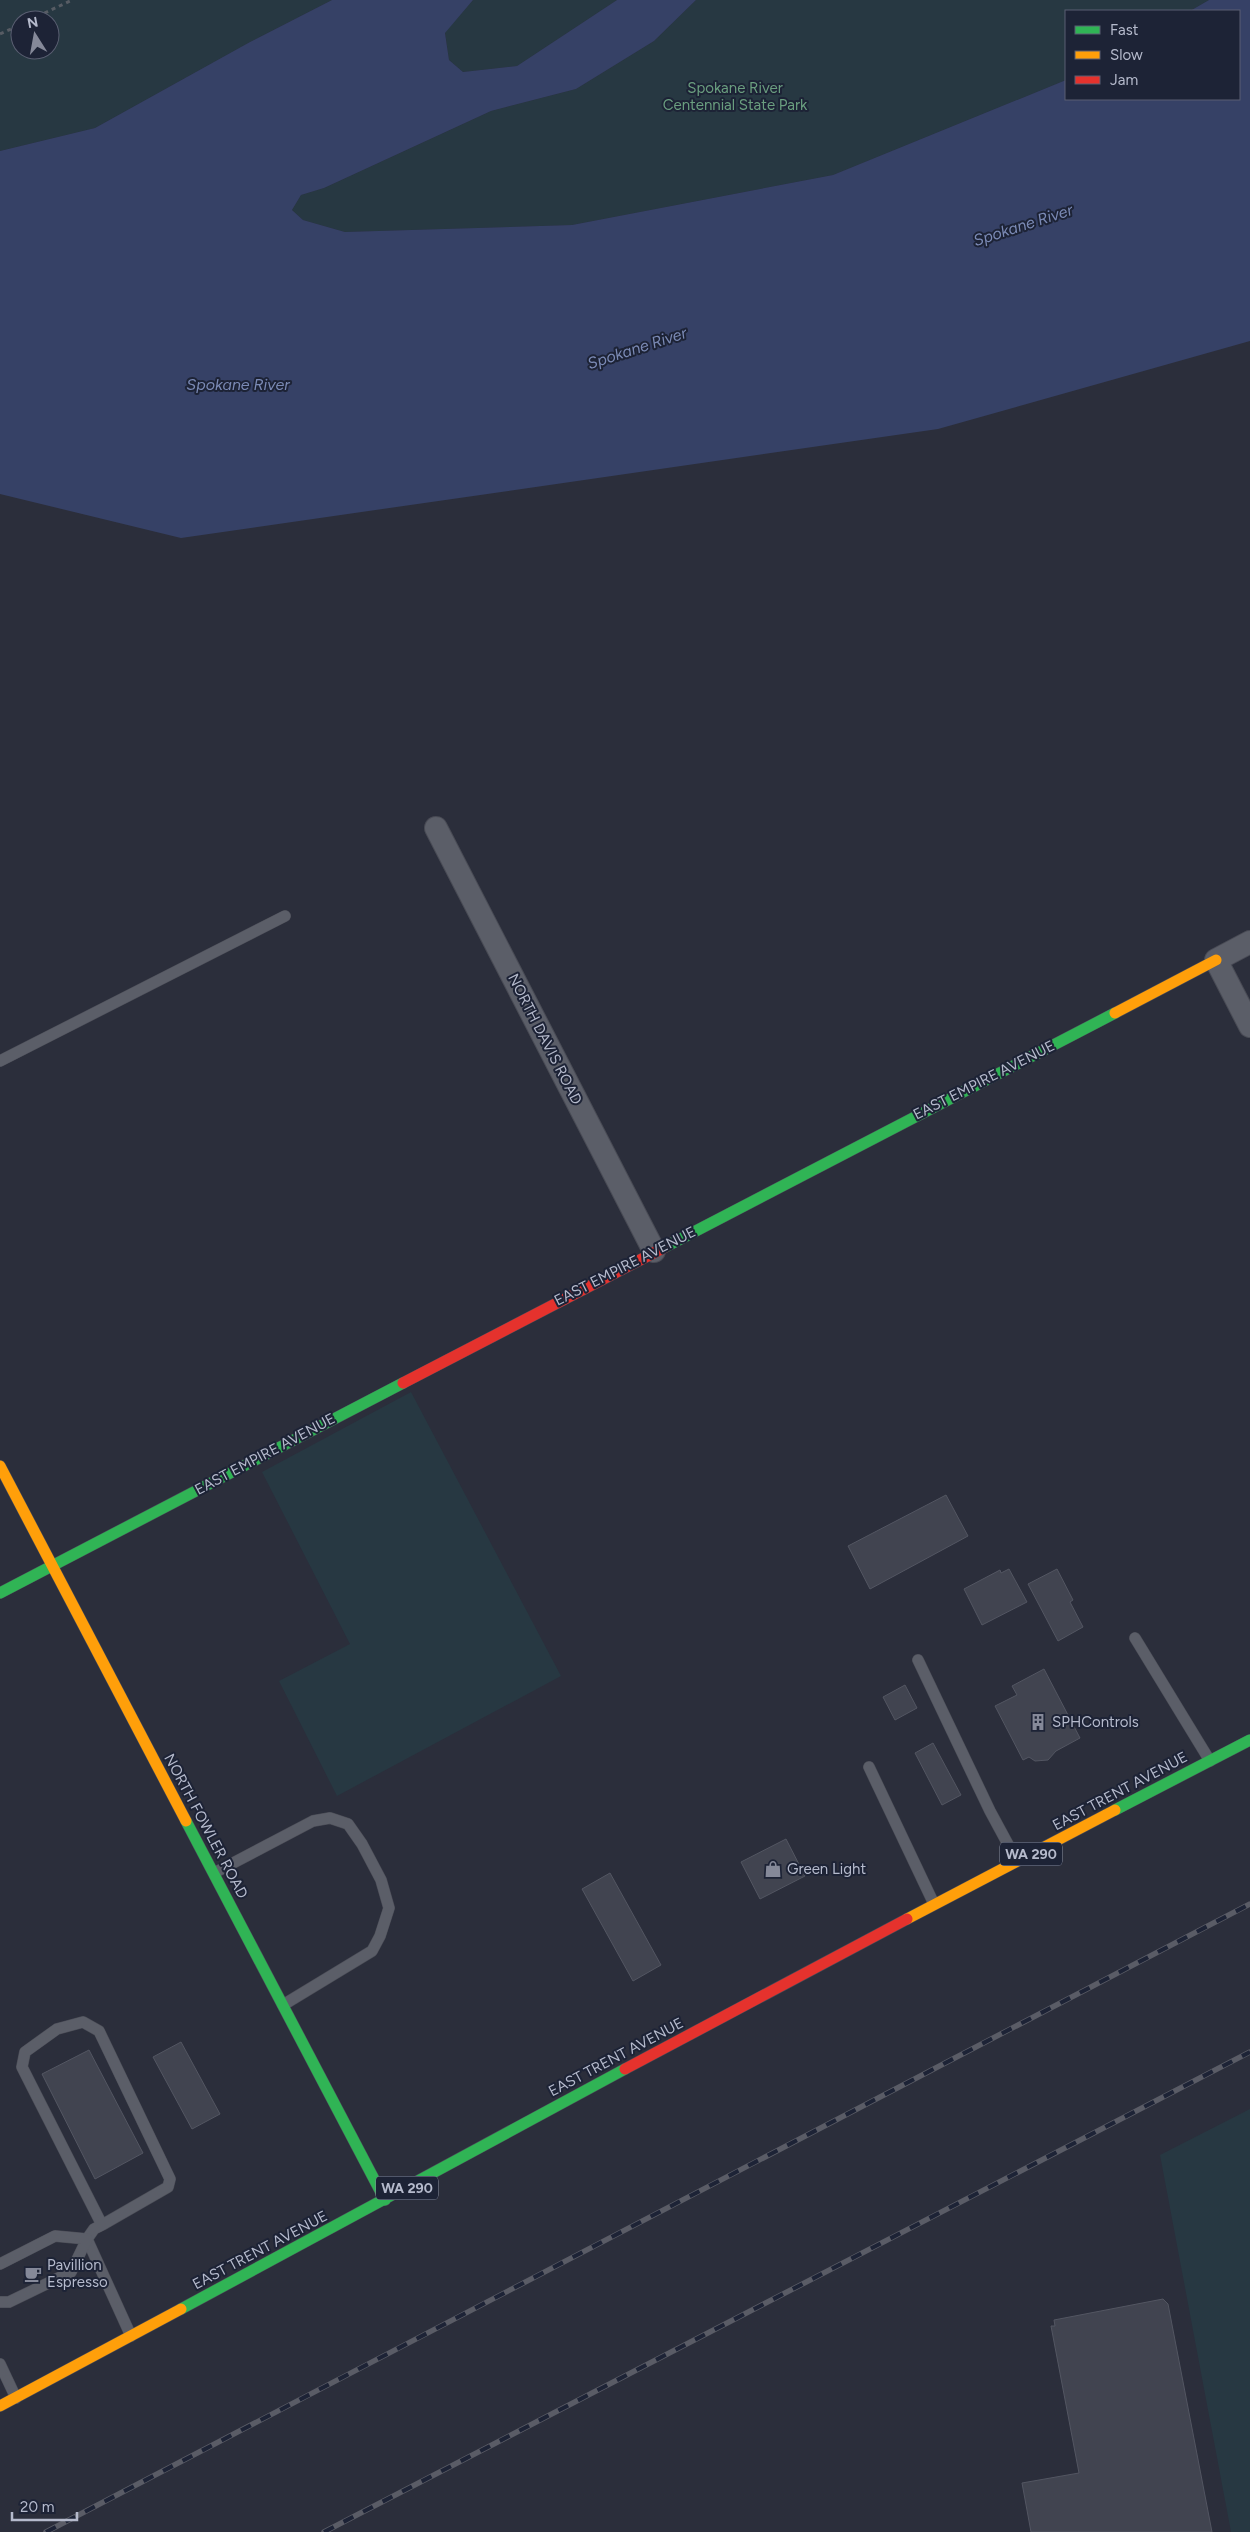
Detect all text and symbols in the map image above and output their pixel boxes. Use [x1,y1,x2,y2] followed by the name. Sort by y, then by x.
[10,10,60,60] north arrow
[1065,10,1240,100] legend
[26,13,40,32] text: N
[1110,21,1139,39] text: Fast
[1110,46,1143,64] text: Slow
[1110,71,1138,89] text: Jam
[663,79,808,114] park label: Spokane River Centennial State Park
[971,200,1076,250] water label: Spokane River
[585,323,690,373] water label: Spokane River
[186,375,290,394] water label: Spokane River
[504,971,586,1107] street label: NORTH DAVIS ROAD
[910,1036,1058,1124] street label: EAST EMPIRE AVENUE
[551,1222,699,1310] street label: EAST EMPIRE AVENUE
[192,1409,338,1499] street label: EAST EMPIRE AVENUE
[1028,1712,1048,1732] building icon: SPHControls
[1052,1713,1139,1731] place label: SPHControls
[1049,1748,1191,1834] street label: EAST TRENT AVENUE
[160,1751,252,1901] street label: NORTH FOWLER ROAD
[1000,1842,1062,1866] road number: WA 290
[763,1859,783,1879] shop icon: Green Light
[787,1860,866,1878] place label: Green Light
[545,2014,687,2100] street label: EAST TRENT AVENUE
[376,2176,438,2200] road number: WA 290
[189,2207,331,2293] street label: EAST TRENT AVENUE
[47,2256,108,2291] place label: Pavillion Espresso
[23,2264,43,2284] cafe icon: Pavillion Espresso
[12,2490,78,2522] scale bar
[20,2498,54,2516] text: 20 m

